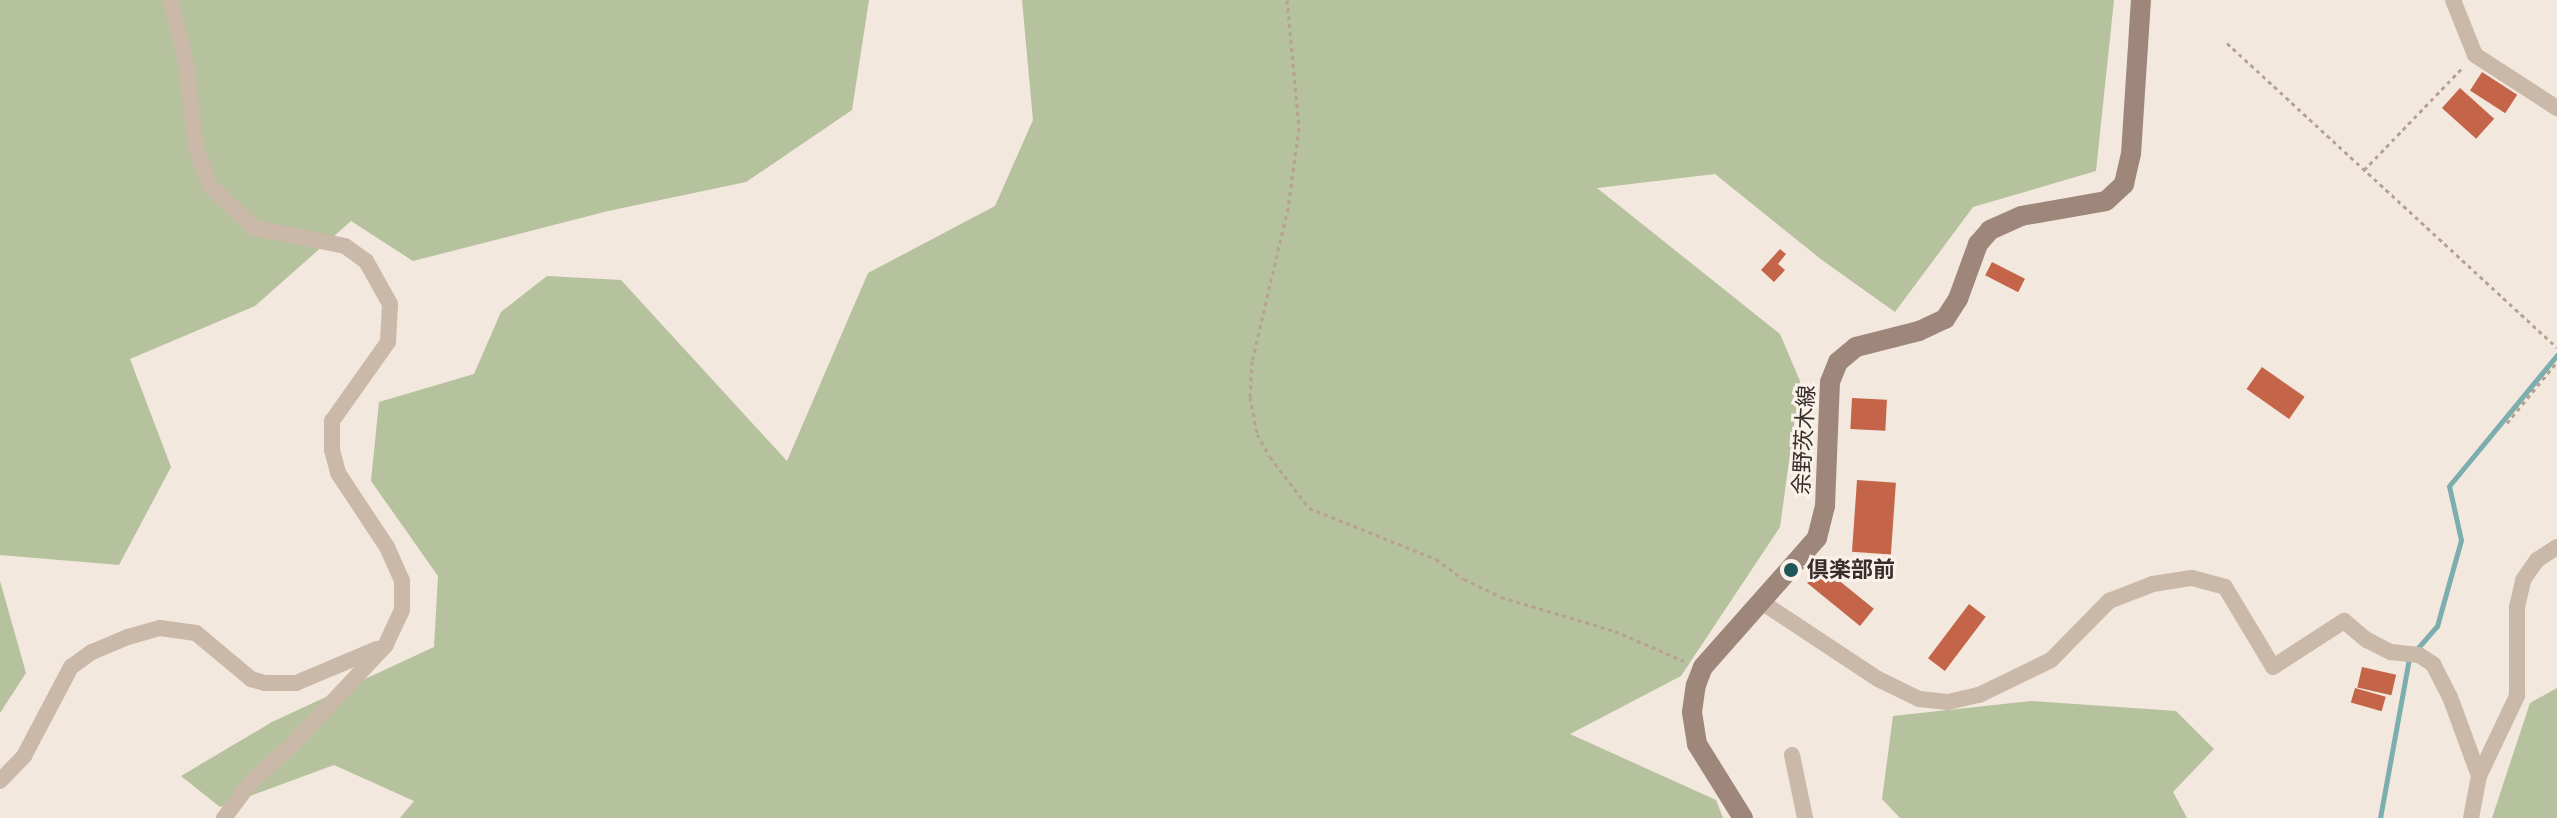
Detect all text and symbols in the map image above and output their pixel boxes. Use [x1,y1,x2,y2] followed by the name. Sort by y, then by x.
[1788,384,1820,496] street label: 余野茨木線
[1807,557,1895,583] place label: 倶楽部前
[1782,561,1800,579] marker: 倶楽部前

